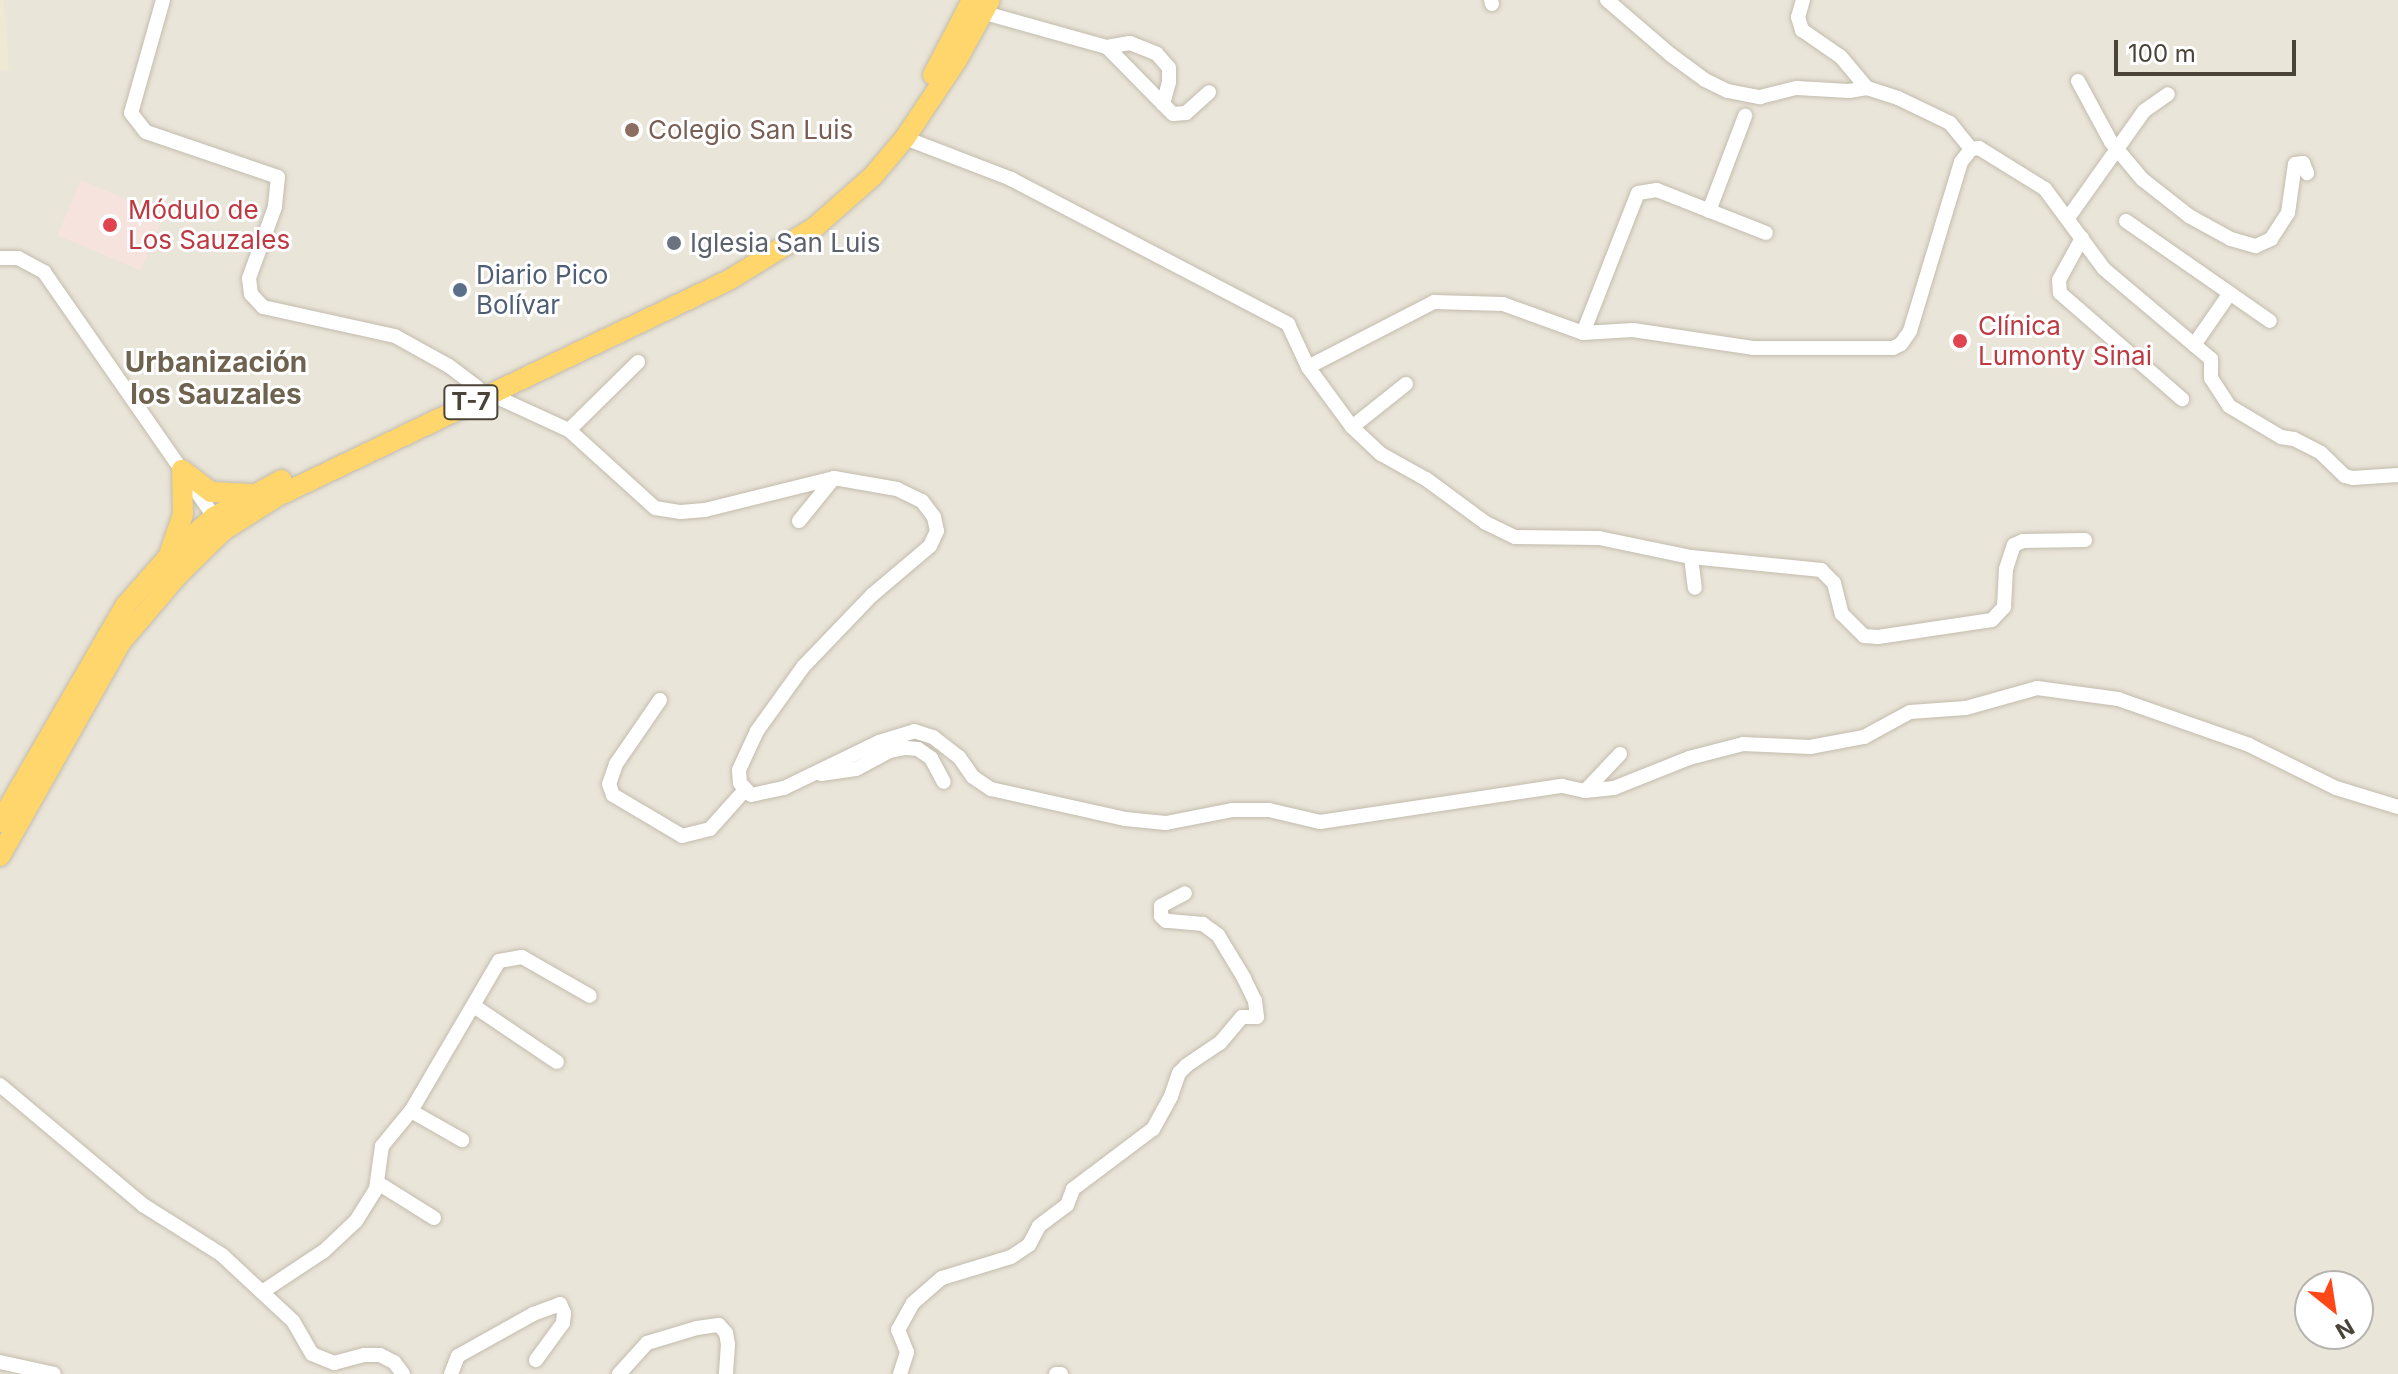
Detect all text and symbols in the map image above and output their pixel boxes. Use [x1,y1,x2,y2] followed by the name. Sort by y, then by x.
[2118,24,2300,74] scale bar
[2128,39,2196,68] text: 100 m
[648,114,853,146] place label: Colegio San Luis
[623,121,641,139] marker: Colegio San Luis
[128,194,290,256] place label: Módulo de Los Sauzales
[99,214,121,236] marker: Módulo de Los Sauzales
[690,227,880,259] place label: Iglesia San Luis
[665,234,683,252] marker: Iglesia San Luis
[476,259,608,320] place label: Diario Pico Bolívar
[451,281,469,299] marker: Diario Pico Bolívar
[1978,310,2152,372] place label: Clínica Lumonty Sinai
[1949,330,1971,352] marker: Clínica Lumonty Sinai
[125,345,307,411] district label: Urbanización los Sauzales
[443,382,499,422] road number: T-7
[2294,1270,2374,1350] north arrow
[2331,1314,2359,1345] text: N

